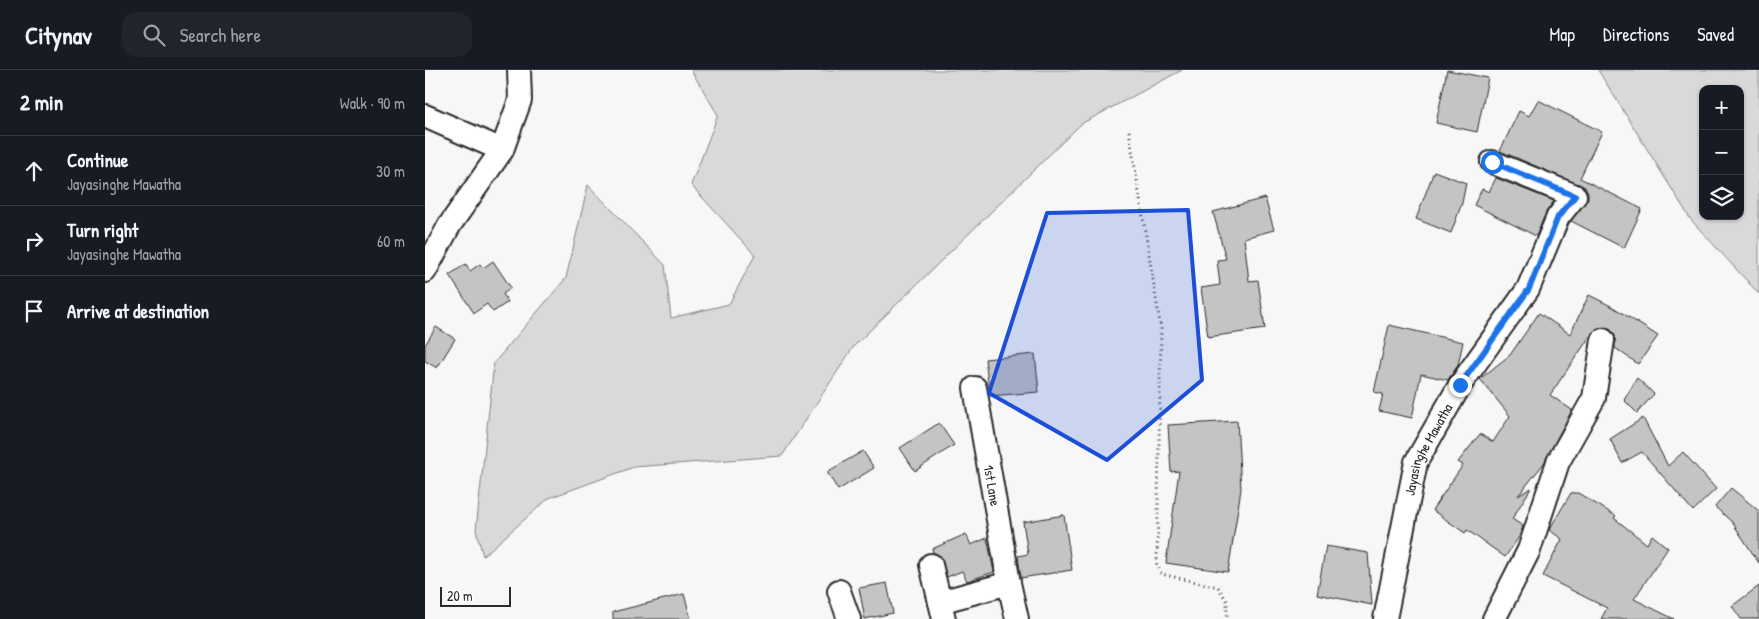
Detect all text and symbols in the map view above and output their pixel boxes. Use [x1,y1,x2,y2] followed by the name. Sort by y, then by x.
[122,12,472,57] search box
[25,19,92,51] text: Citynav
[140,21,168,49] icon: search
[180,22,261,48] text: Search here
[1550,22,1575,47] text: Map
[1603,22,1669,47] text: Directions
[1697,22,1734,47] text: Saved
[1699,85,1744,220] map controls
[1699,85,1744,130] button: +
[20,88,63,117] text: 2 min
[340,92,405,114] text: Walk · 90 m
[1699,130,1744,175] button: −
[67,147,128,173] text: Continue
[1481,151,1504,174] route start
[20,157,48,185] icon: ahead
[376,160,405,182] text: 30 m
[67,173,181,195] text: Jayasinghe Mawatha
[1699,175,1744,220] button: layers
[67,217,138,243] text: Turn right
[20,227,48,255] icon: right
[377,230,405,252] text: 60 m
[67,243,181,265] text: Jayasinghe Mawatha
[20,297,48,325] icon: arrive
[67,298,209,324] text: Arrive at destination
[1449,374,1472,397] route end
[1400,399,1457,497] street label: Jayasinghe Mawatha
[980,464,1005,508] street label: 1st Lane
[440,584,511,607] scale bar
[447,586,473,605] text: 20 m

